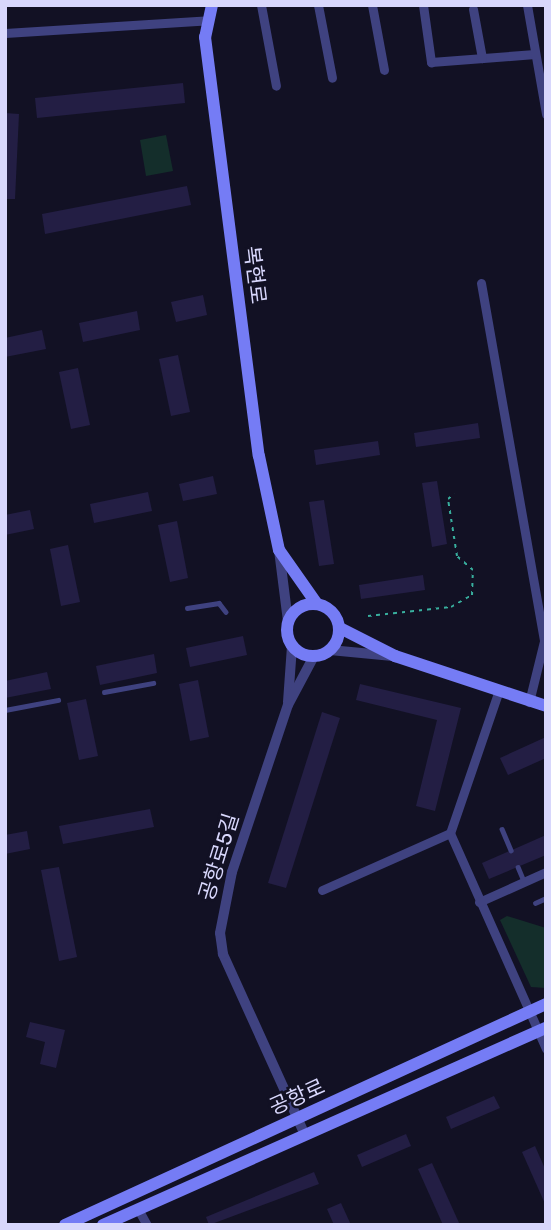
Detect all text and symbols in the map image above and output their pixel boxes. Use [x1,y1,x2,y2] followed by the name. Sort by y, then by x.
[239,245,271,305] street label: 복현로
[194,810,244,904] street label: 공항로5길
[265,1074,329,1120] street label: 공항로

